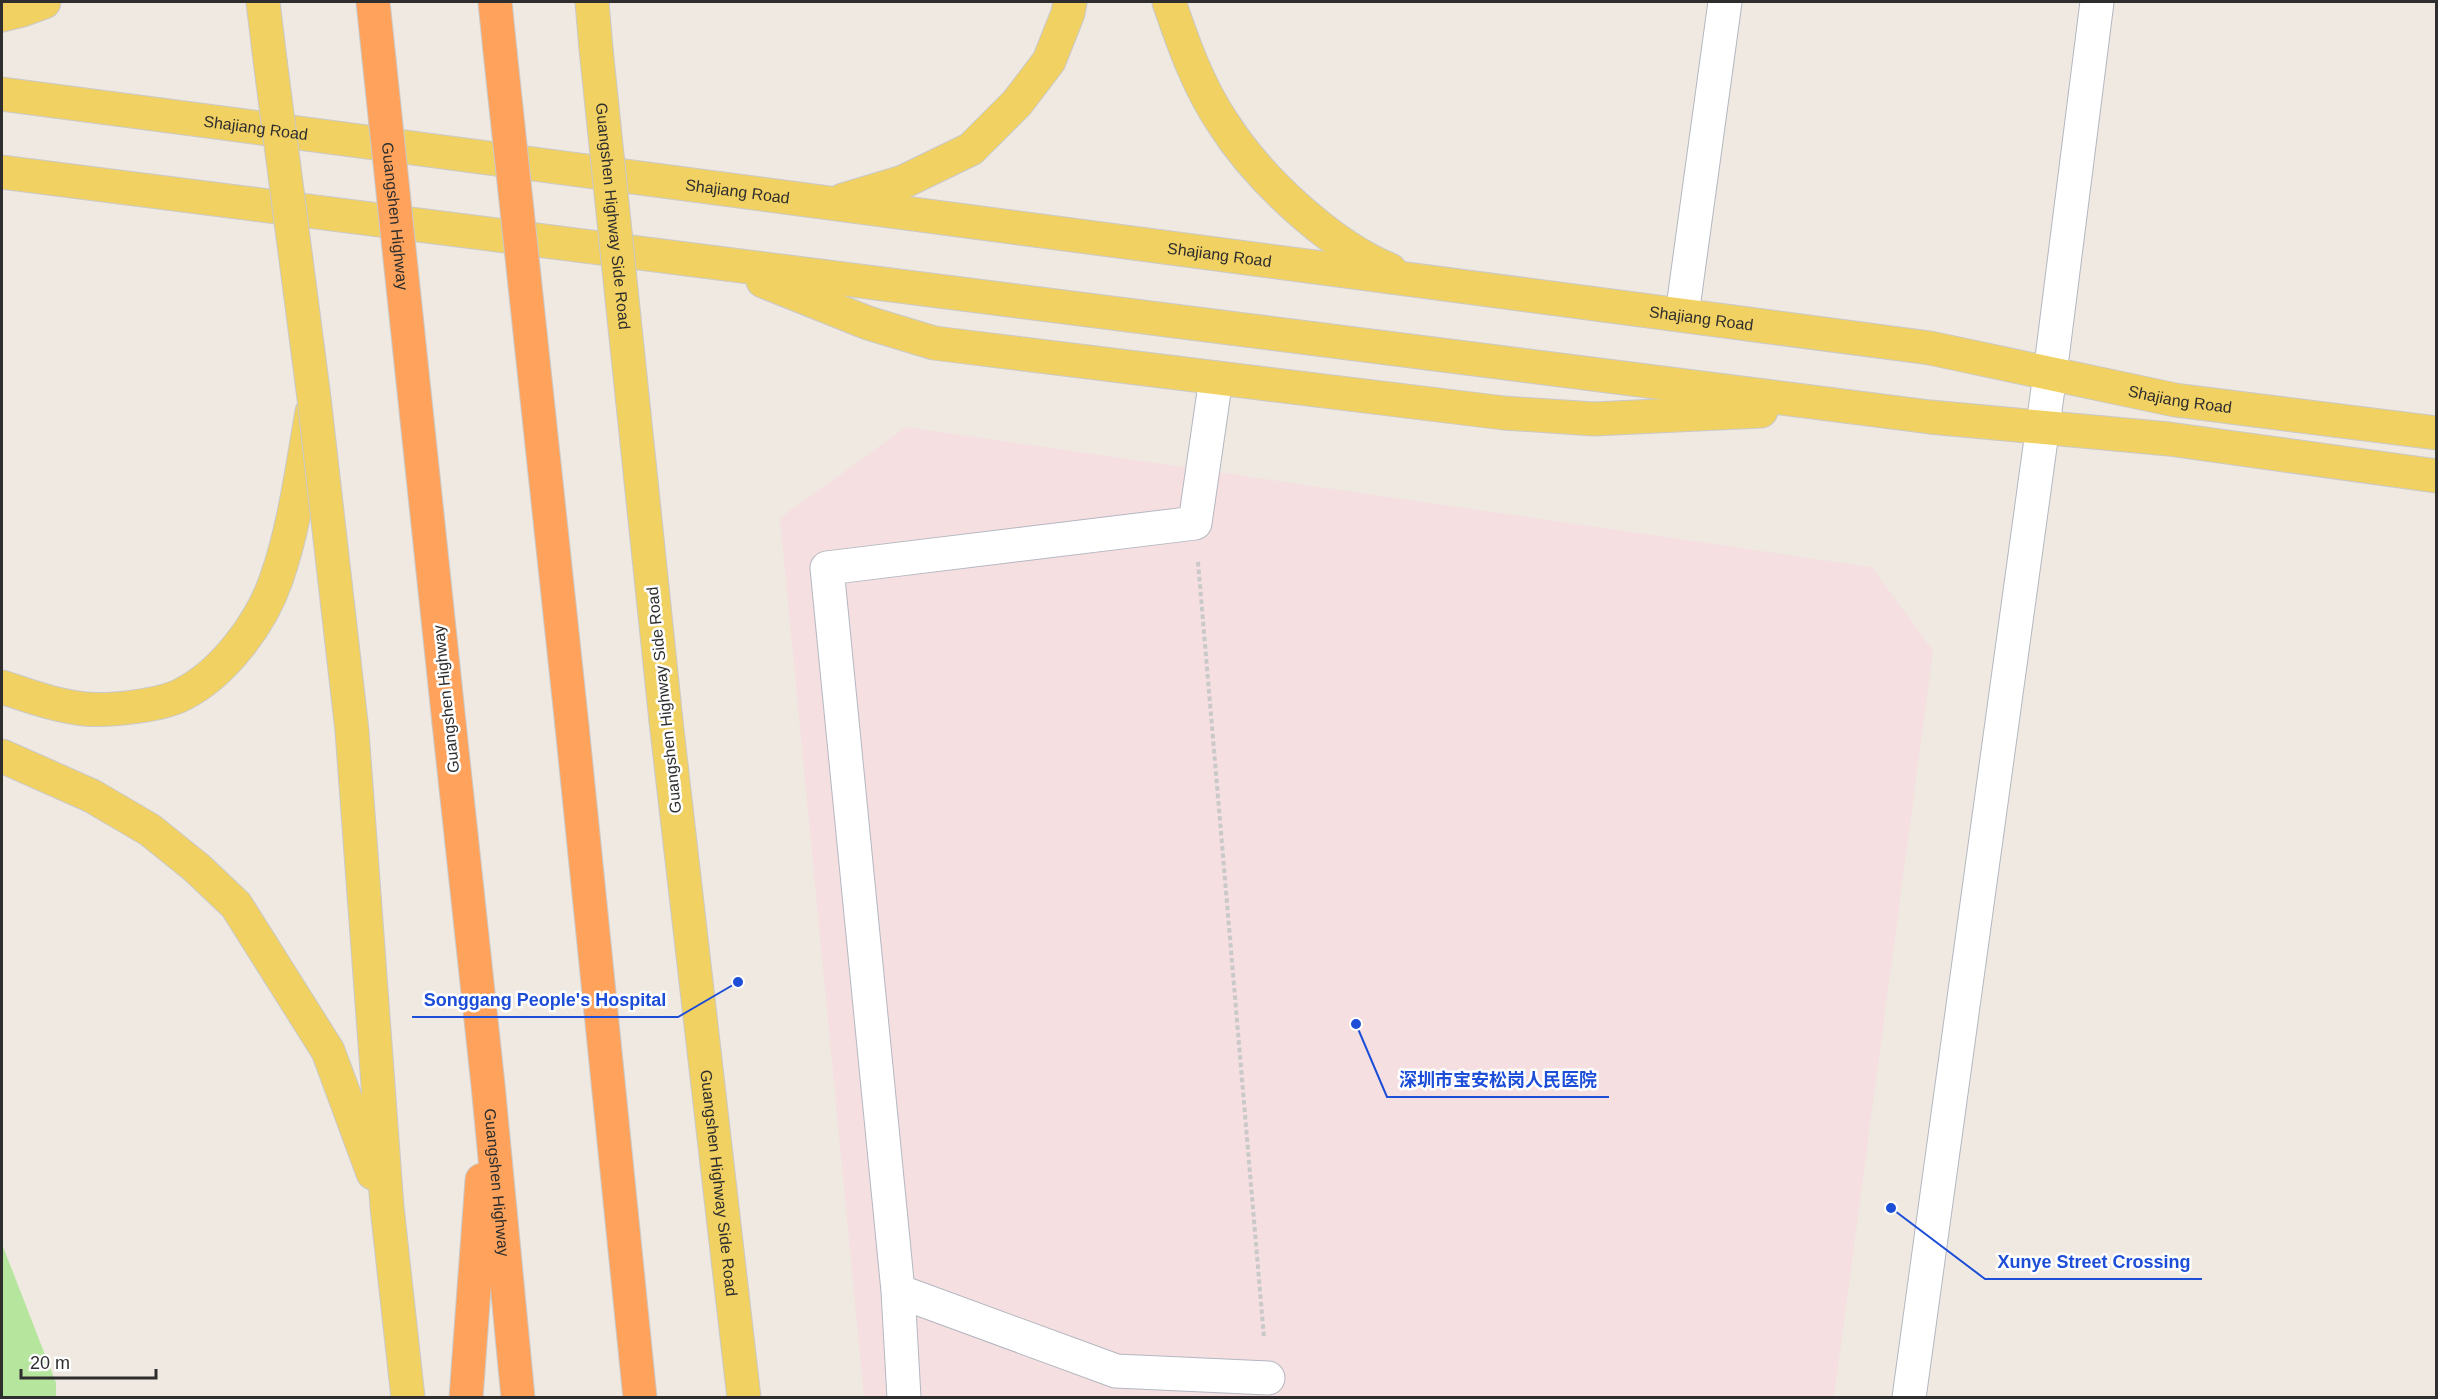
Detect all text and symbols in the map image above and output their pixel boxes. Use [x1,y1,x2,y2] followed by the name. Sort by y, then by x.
[593,102,634,330] street label: Guangshen Highway Side Road
[203,112,309,143] street label: Shajiang Road
[379,141,412,291] street label: Guangshen Highway
[684,176,791,206] street label: Shajiang Road
[1166,239,1273,270] street label: Shajiang Road
[1648,303,1755,333] street label: Shajiang Road
[2127,382,2233,416] street label: Shajiang Road
[644,586,684,814] street label: Guangshen Highway Side Road
[430,624,462,774] street label: Guangshen Highway
[412,981,678,1017] callout: Songgang People's Hospital
[424,990,666,1010] text: Songgang People's Hospital
[1387,1061,1609,1097] callout: 深圳市宝安松岗人民医院
[698,1069,741,1297] street label: Guangshen Highway Side Road
[1399,1070,1597,1090] text: 深圳市宝安松岗人民医院
[482,1108,513,1257] street label: Guangshen Highway
[1985,1243,2202,1279] callout: Xunye Street Crossing
[1997,1252,2191,1272] text: Xunye Street Crossing
[21,1342,156,1380] scale bar
[30,1353,70,1373] text: 20 m

